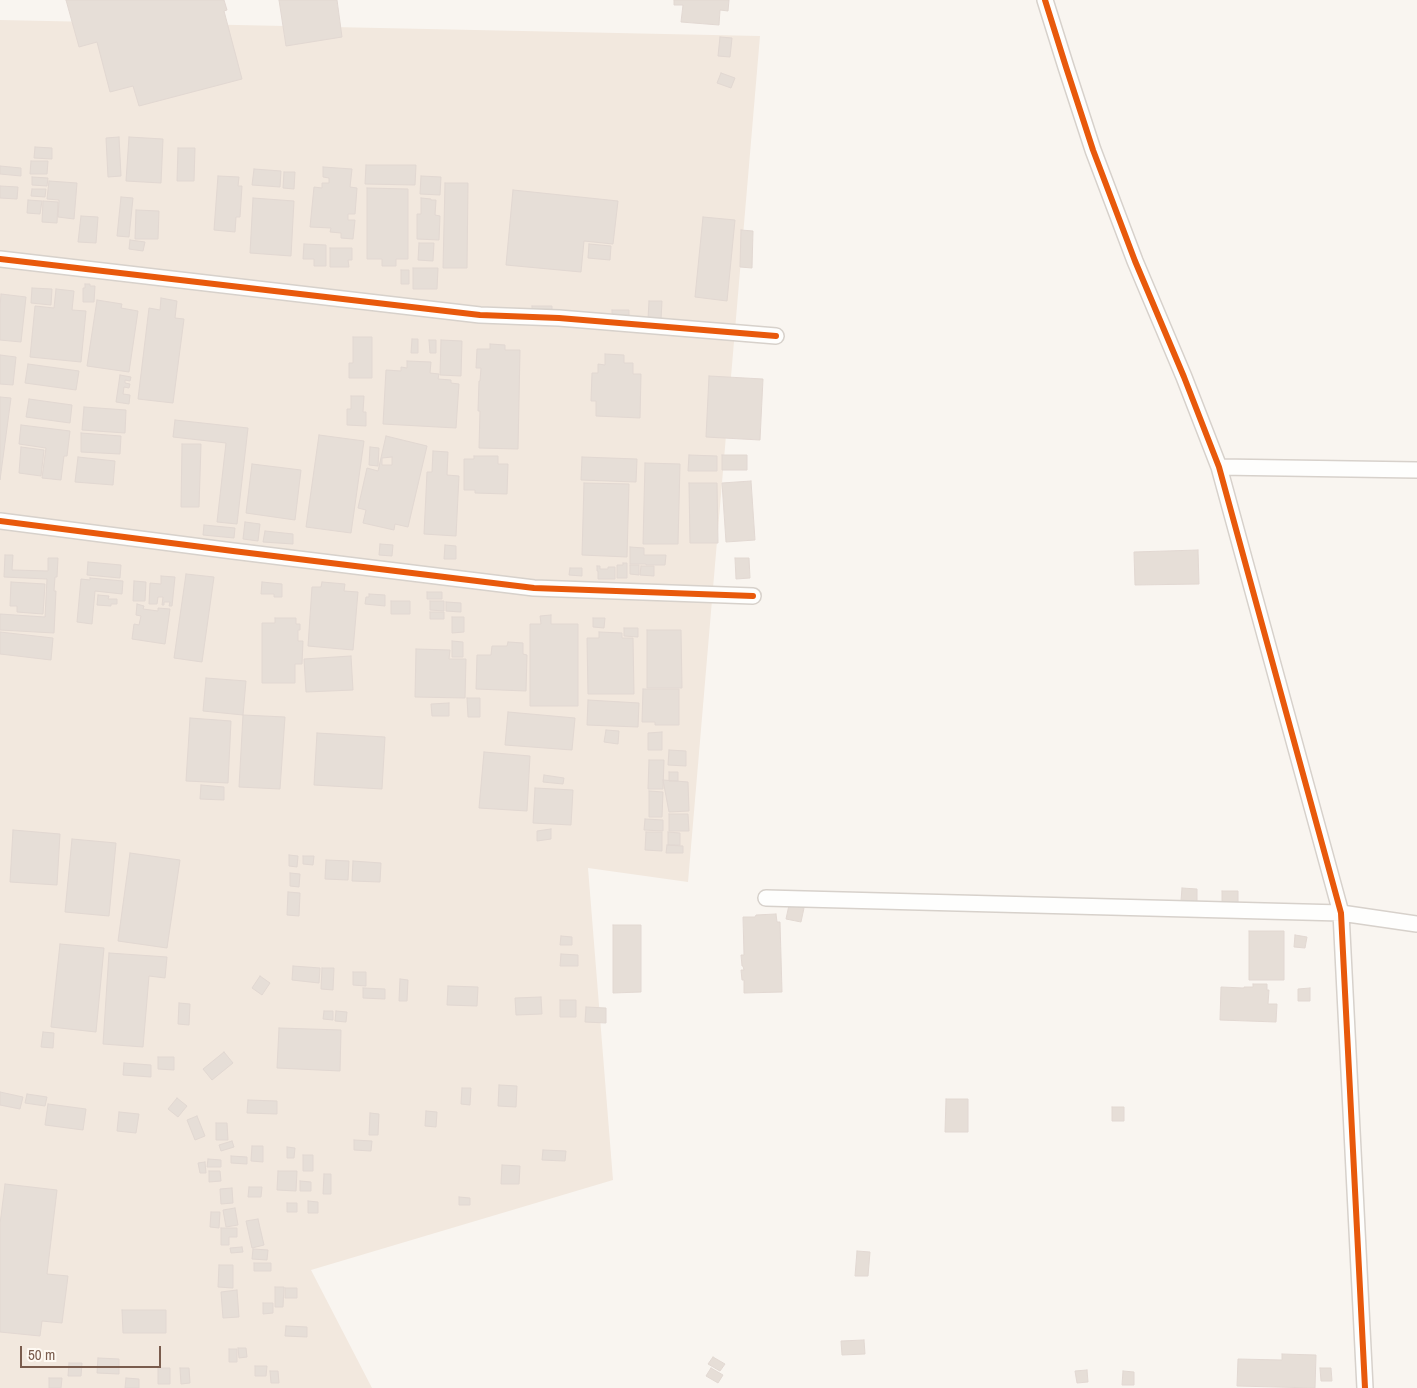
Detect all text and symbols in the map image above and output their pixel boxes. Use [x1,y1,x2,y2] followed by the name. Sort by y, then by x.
[22,1336,164,1368] scale bar
[28,1344,55,1365] text: 50 m

